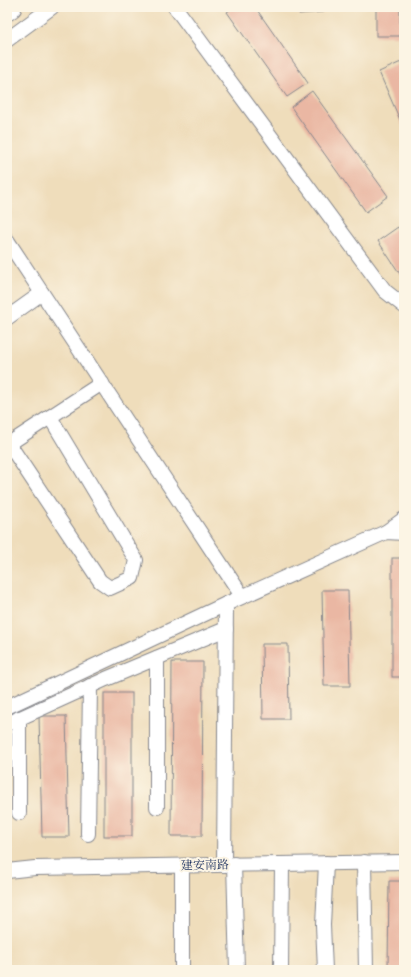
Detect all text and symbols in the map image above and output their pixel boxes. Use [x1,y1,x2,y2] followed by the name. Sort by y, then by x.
[181,858,229,873] street label: 建安南路

